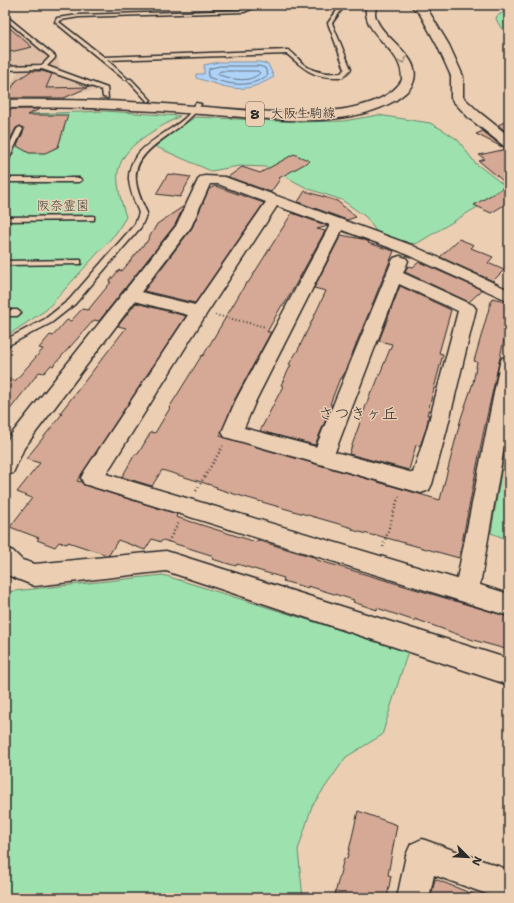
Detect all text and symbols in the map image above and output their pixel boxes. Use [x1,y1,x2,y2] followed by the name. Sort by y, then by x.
[398,57,406,64] one-way arrow
[246,102,264,126] road number: 8
[270,104,337,122] street label: 大阪生駒線
[37,197,89,214] park label: 阪奈霊園
[318,403,398,424] district label: さつきヶ丘
[448,837,488,877] north arrow
[468,854,485,868] text: N

